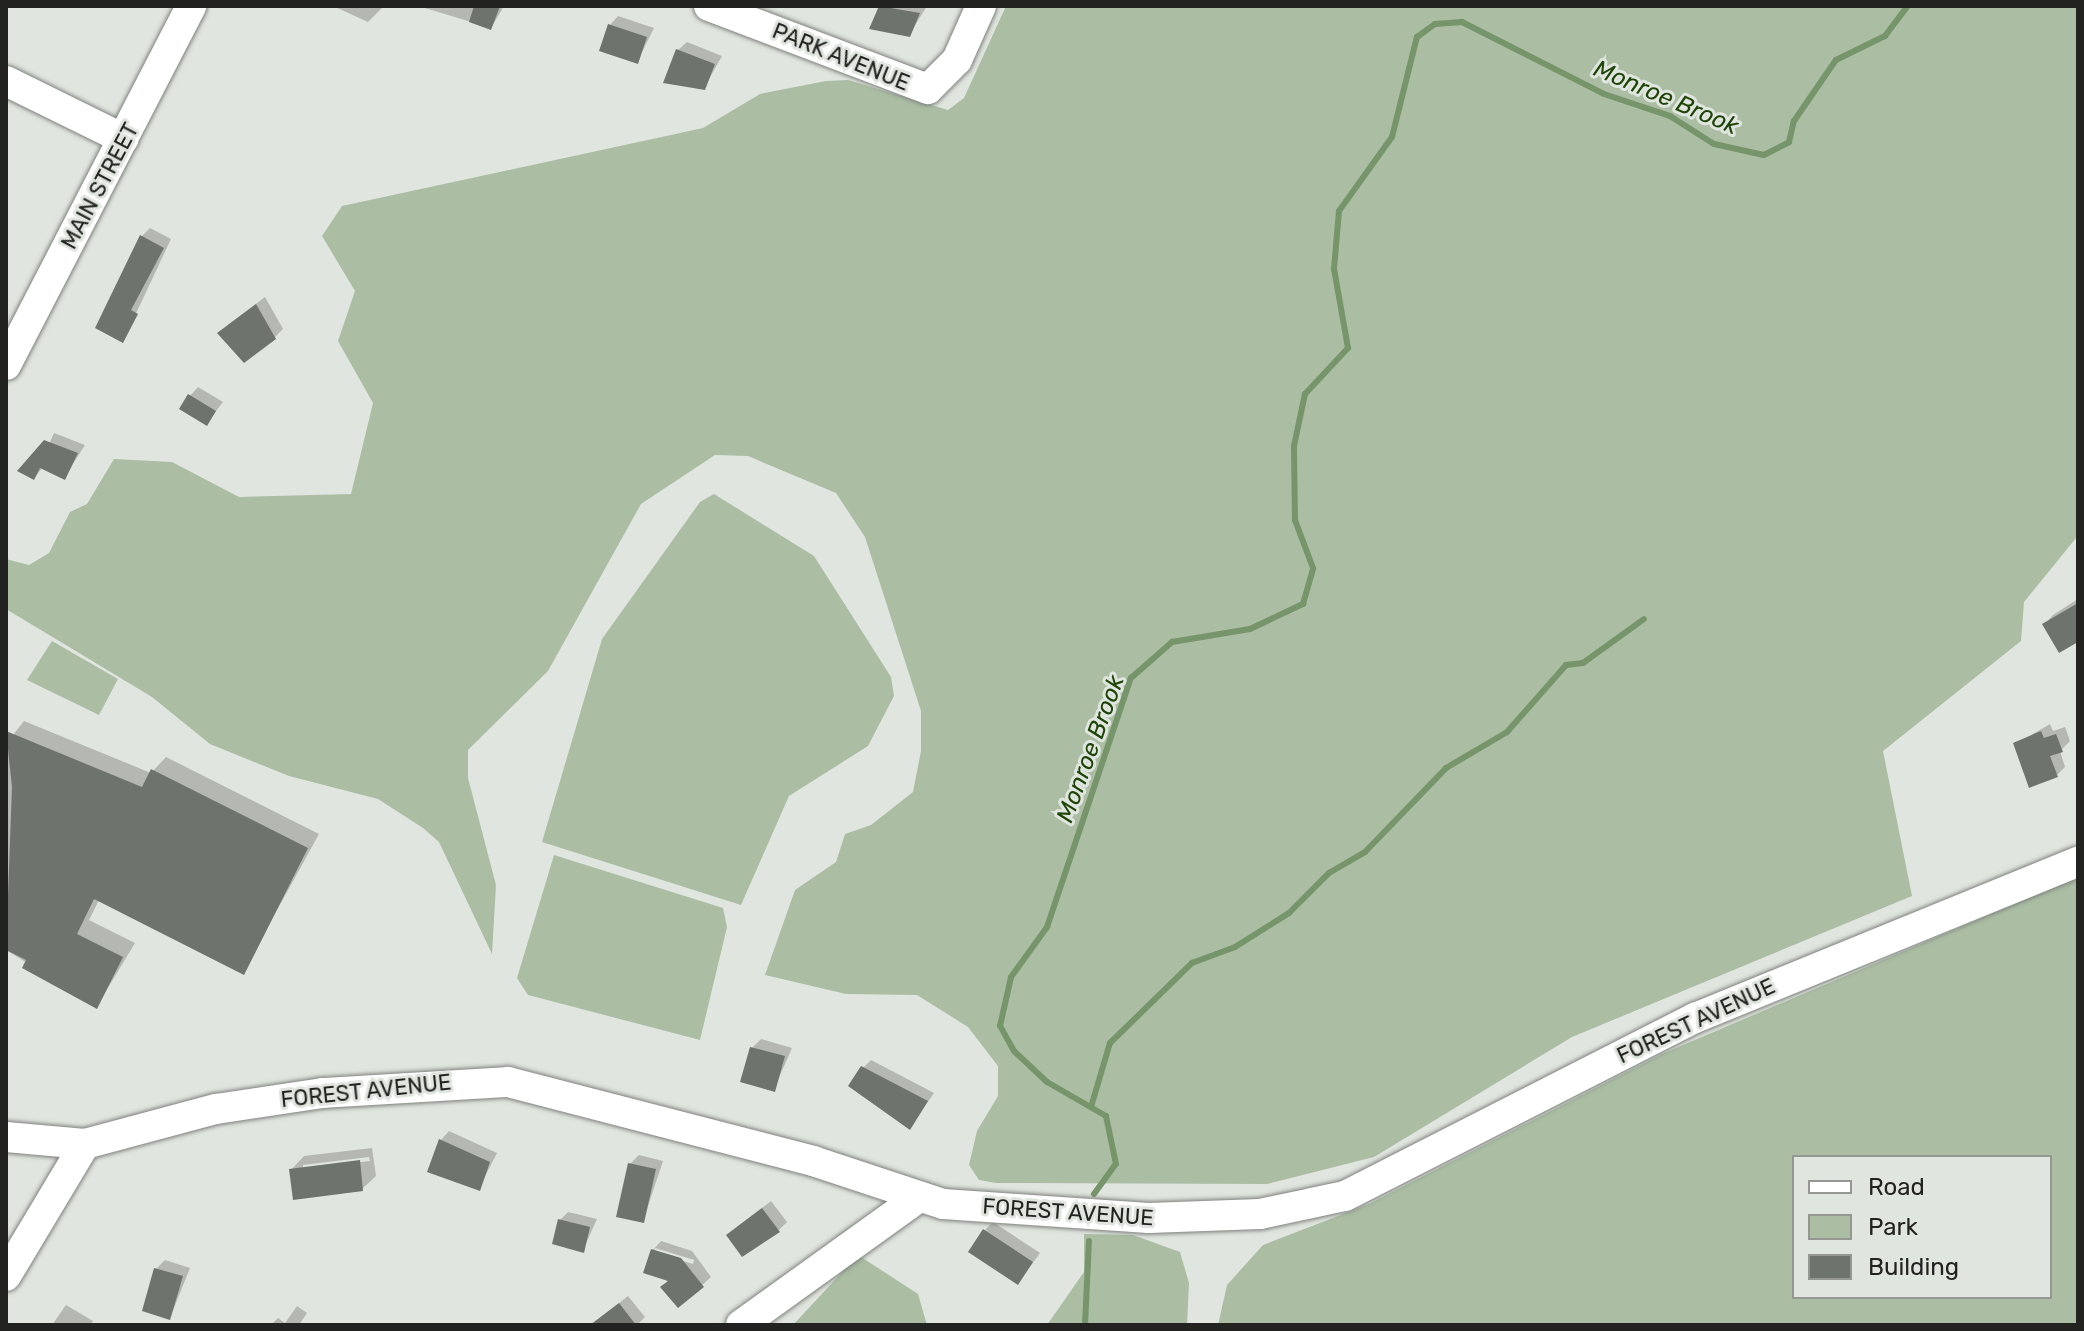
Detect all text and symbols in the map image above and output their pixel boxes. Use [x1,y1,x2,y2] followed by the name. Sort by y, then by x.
[768,17,914,97] street label: PARK AVENUE
[1589,55,1743,141] water label: Monroe Brook
[56,118,144,254] street label: MAIN STREET
[1051,672,1131,826] water label: Monroe Brook
[1612,973,1780,1069] street label: FOREST AVENUE
[279,1069,453,1113] street label: FOREST AVENUE
[1792,1155,2052,1299] legend
[1868,1173,1925,1201] text: Road
[981,1193,1155,1231] street label: FOREST AVENUE
[1868,1213,1918,1241] text: Park
[1868,1253,1959,1281] text: Building

